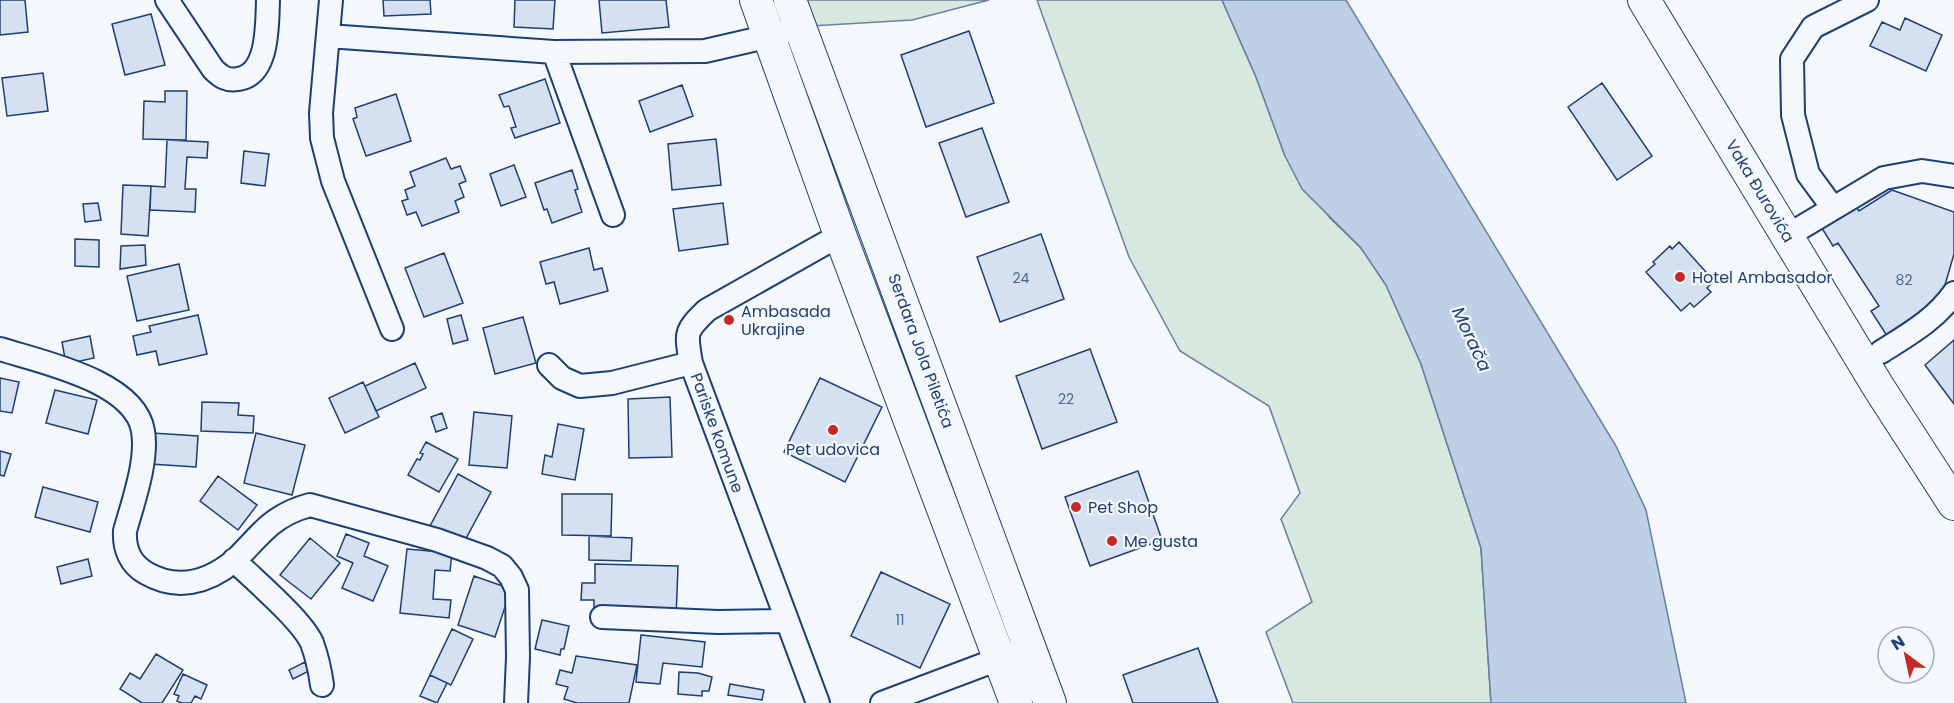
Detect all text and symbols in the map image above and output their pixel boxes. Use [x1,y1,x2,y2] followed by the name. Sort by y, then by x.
[1720,135,1800,247] street label: Vaka Đurovića
[1692,266,1832,289] place label: Hotel Ambasador
[1013,268,1030,288] house number: 24
[882,270,960,432] street label: Serdara Jola Piletića
[1673,270,1687,284] marker: Hotel Ambasador
[1896,270,1912,290] house number: 82
[741,300,831,341] place label: Ambasada Ukrajine
[1446,302,1498,376] water label: Morača
[722,313,736,327] marker: Ambasada Ukrajine
[685,370,749,496] street label: Pariske komune
[1058,389,1074,409] house number: 22
[826,423,840,437] marker: Pet udovica
[786,438,880,461] place label: Pet udovica
[1088,496,1158,519] place label: Pet Shop
[1069,500,1083,514] marker: Pet Shop
[1124,530,1198,553] place label: Me gusta
[1105,534,1119,548] marker: Me gusta
[896,610,904,630] house number: 11
[1876,625,1936,685] north arrow
[1887,630,1909,656] text: N

